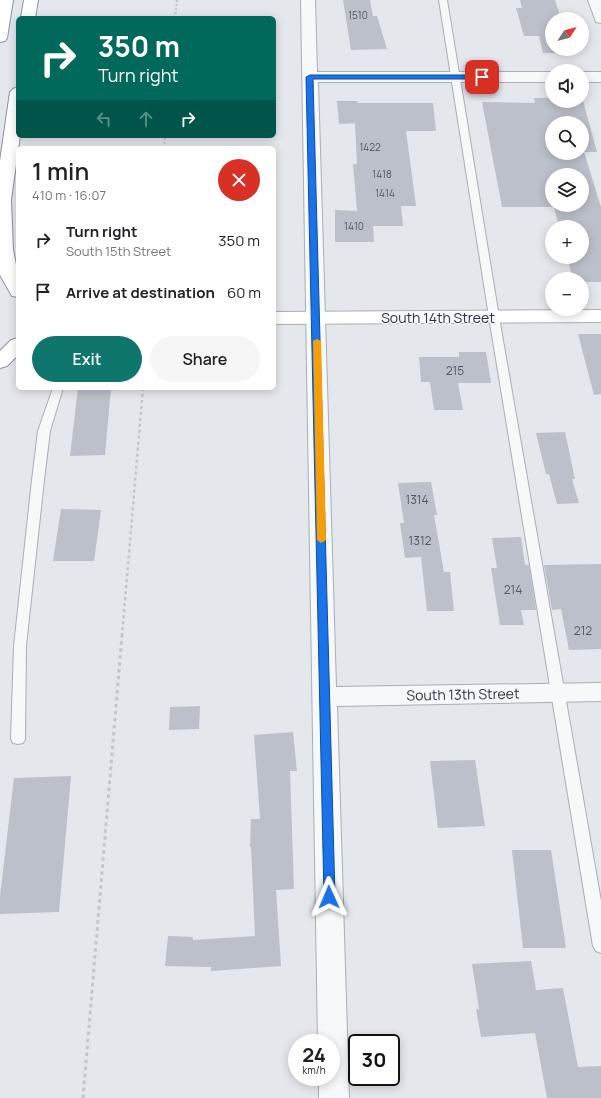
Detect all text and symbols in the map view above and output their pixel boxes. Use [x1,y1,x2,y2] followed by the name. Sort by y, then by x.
[348,8,368,22] house number: 1510
[545,12,589,56] north arrow
[545,12,589,316] map controls
[98,27,180,65] text: 350 m
[32,32,84,84] icon: right
[465,60,499,94] pin
[98,63,179,87] text: Turn right
[545,64,589,108] button: sound
[471,66,493,88] icon: arrive
[93,108,115,130] icon: left
[135,108,157,130] icon: ahead
[177,108,199,130] icon: right
[545,116,589,160] button: search
[359,140,381,154] house number: 1422
[32,154,89,187] text: 1 min
[218,159,260,201] button: close
[372,167,392,181] house number: 1418
[545,168,589,212] button: layers
[32,186,106,204] text: 410 m · 16:07
[375,186,395,200] house number: 1414
[344,219,364,233] house number: 1410
[545,220,589,264] button: +
[66,221,137,242] text: Turn right
[32,229,54,251] icon: right
[218,230,260,251] text: 350 m
[66,242,171,260] text: South 15th Street
[545,272,589,316] button: −
[32,281,54,303] icon: arrive
[66,282,215,303] text: Arrive at destination
[227,282,261,303] text: 60 m
[381,308,495,327] street label: South 14th Street
[32,336,142,382] button: Exit
[150,336,260,382] button: Share
[446,362,464,379] house number: 215
[405,491,429,508] house number: 1314
[409,532,432,549] house number: 1312
[504,581,522,598] house number: 214
[574,622,592,639] house number: 212
[406,684,520,704] street label: South 13th Street
[308,876,350,918] position arrow
[348,1034,400,1086] speed limit sign: 30
[302,1041,326,1068] text: 24
[302,1063,326,1077] text: km/h

